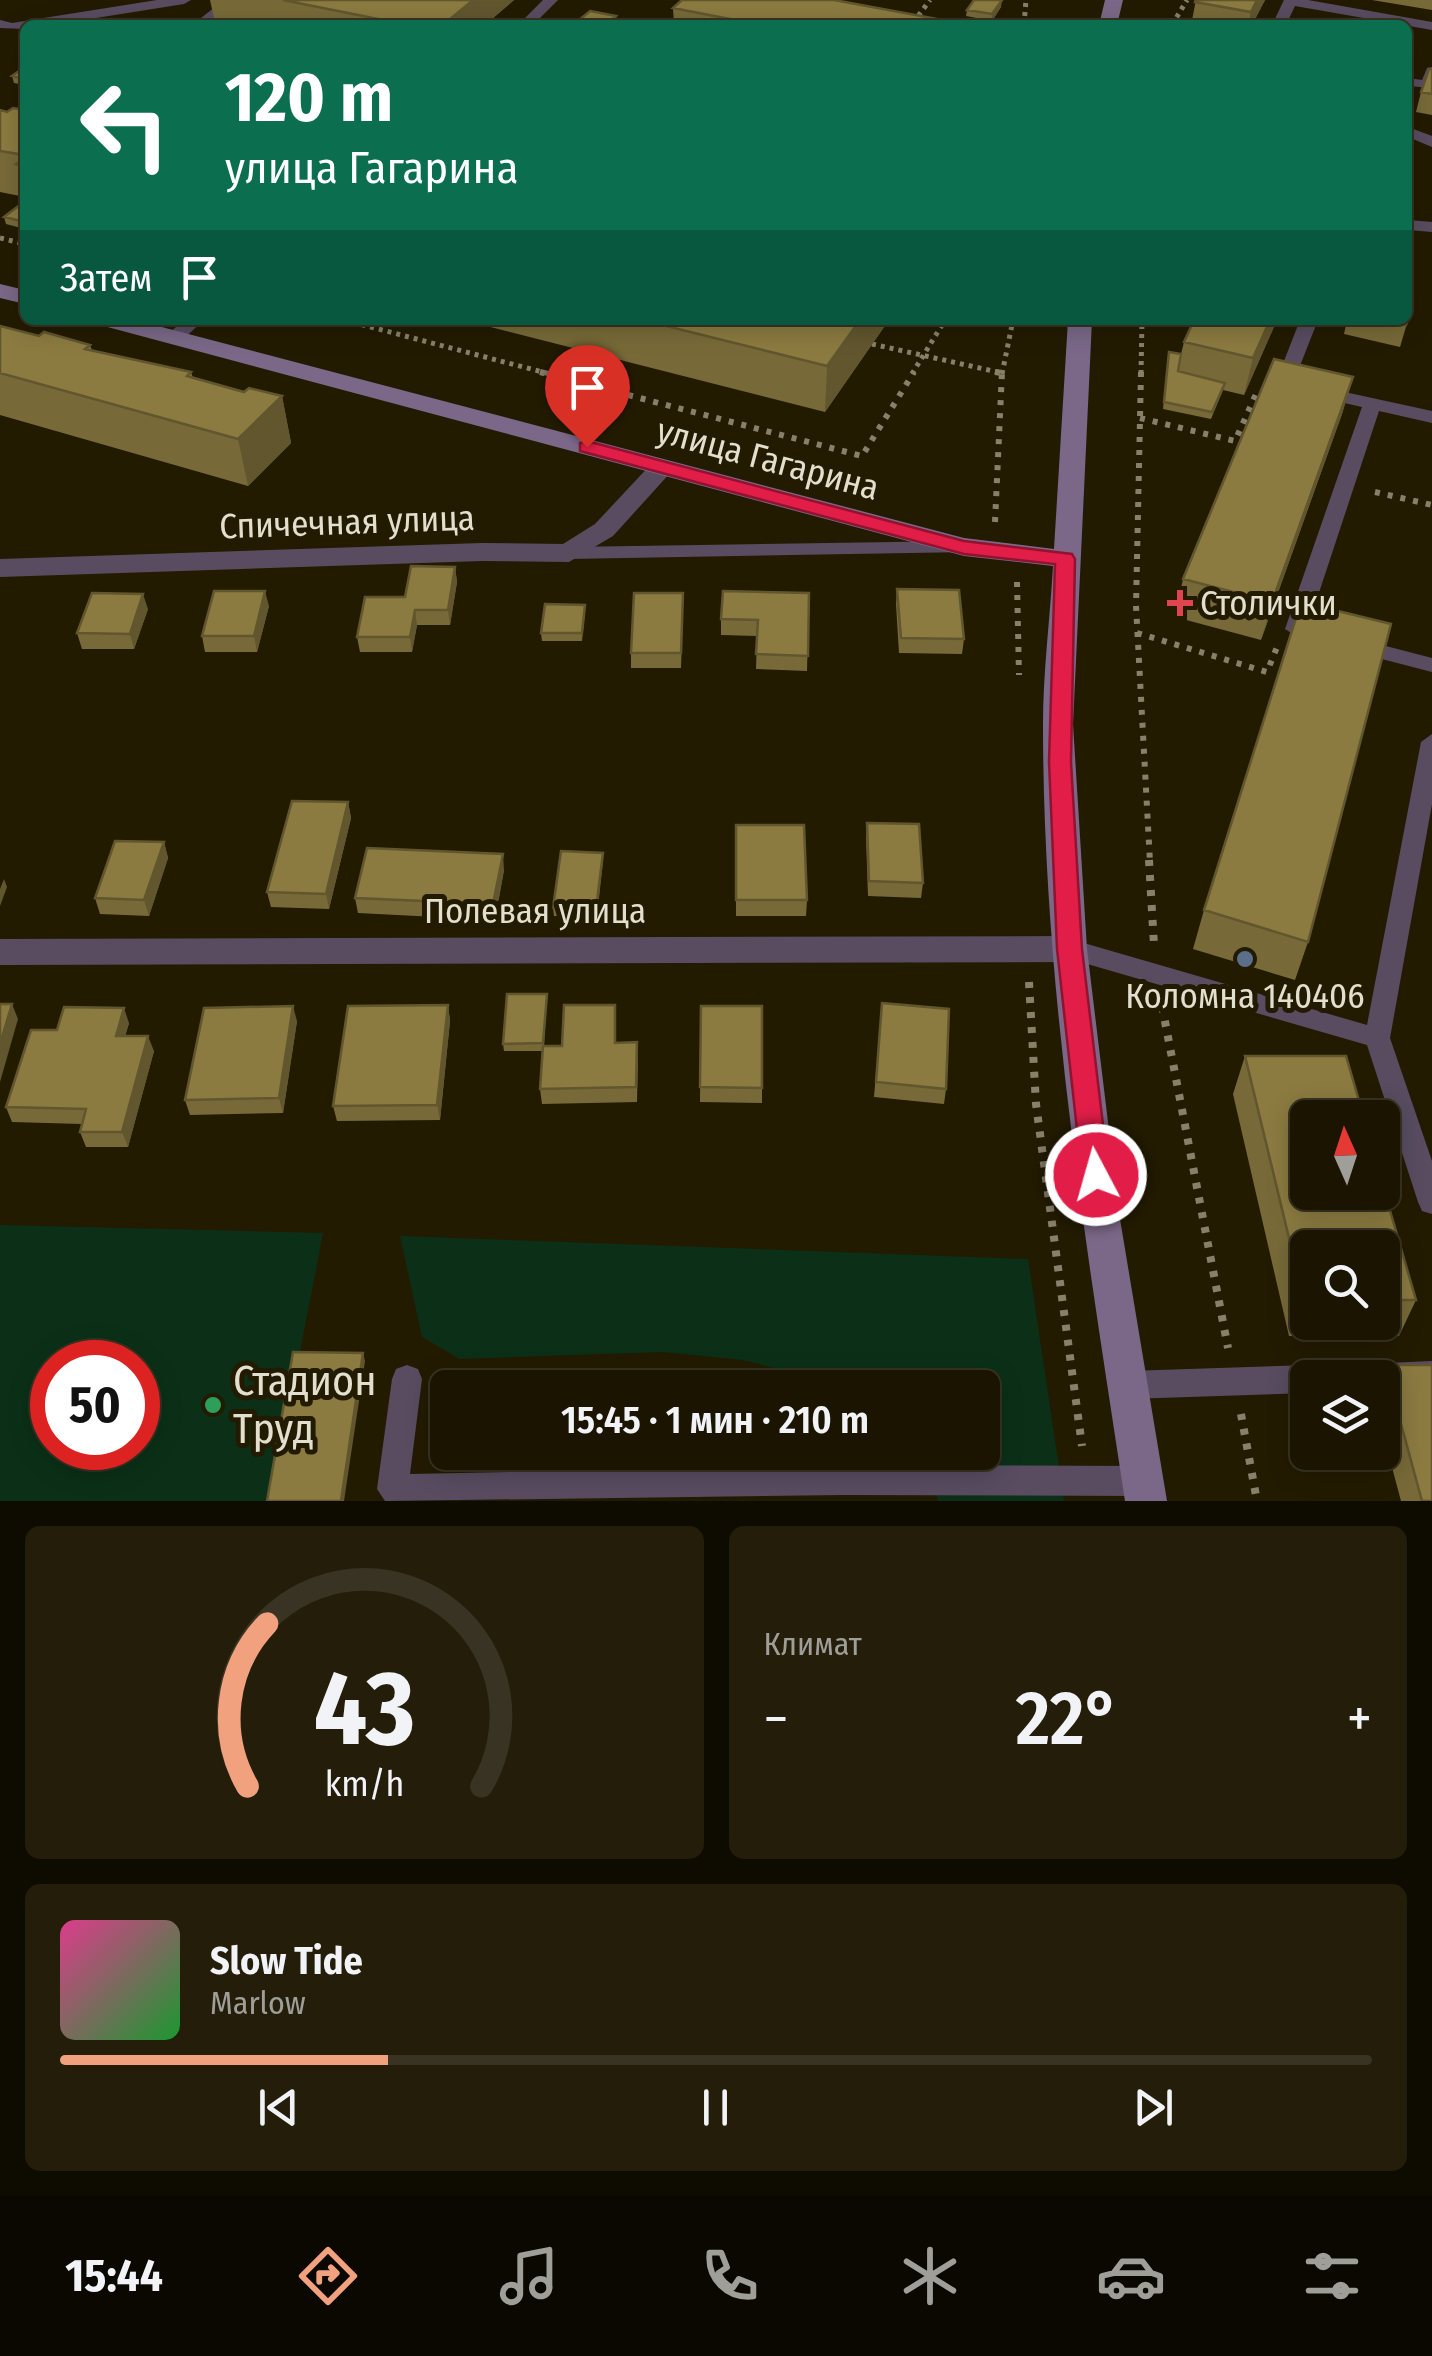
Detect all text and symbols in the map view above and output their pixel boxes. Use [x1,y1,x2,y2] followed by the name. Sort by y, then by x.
[225,56,393,140] text: 120 m
[60,60,190,190] icon: left
[225,141,519,195] text: улица Гагарина
[172,250,227,305] icon: arrive
[60,255,152,301] text: Затем
[545,345,630,448] pin
[560,360,615,415] icon: arrive
[652,409,884,509] street label: улица Гагарина
[219,497,475,547] street label: Спичечная улица
[1200,582,1337,624] place label: Столички
[1169,592,1191,614] marker: Столички
[424,890,646,932] street label: Полевая улица
[1234,948,1256,970] marker: Коломна 140406
[1125,975,1365,1017] place label: Коломна 140406
[1290,1100,1400,1210] north arrow
[1290,1100,1400,1470] map controls
[1044,1123,1148,1227] position arrow
[1290,1230,1400,1340] button: search
[30,1340,160,1470] speed limit sign: 50
[233,1356,377,1454] place label: Стадион Труд
[1290,1360,1400,1470] button: layers
[202,1394,224,1416] marker: Стадион Труд
[561,1397,869,1443] text: 15:45 · 1 мин · 210 m
[764,1625,862,1663] text: Климат
[313,1647,415,1772] text: 43
[1016,1674,1120,1764] text: 22°
[764,1686,788,1752] text: −
[1347,1686,1372,1752] text: +
[324,1763,404,1805] text: km/h
[210,1938,363,1984] text: Slow Tide
[210,1984,306,2022] text: Marlow
[251,2080,306,2135] icon: previous
[688,2080,743,2135] icon: pause
[1126,2080,1181,2135] icon: next
[293,2241,363,2311] icon: directions
[494,2241,564,2311] icon: music
[695,2241,765,2311] icon: phone
[895,2241,965,2311] icon: climate
[1096,2241,1166,2311] icon: car
[1297,2241,1367,2311] icon: filters
[65,2249,163,2303] text: 15:44

